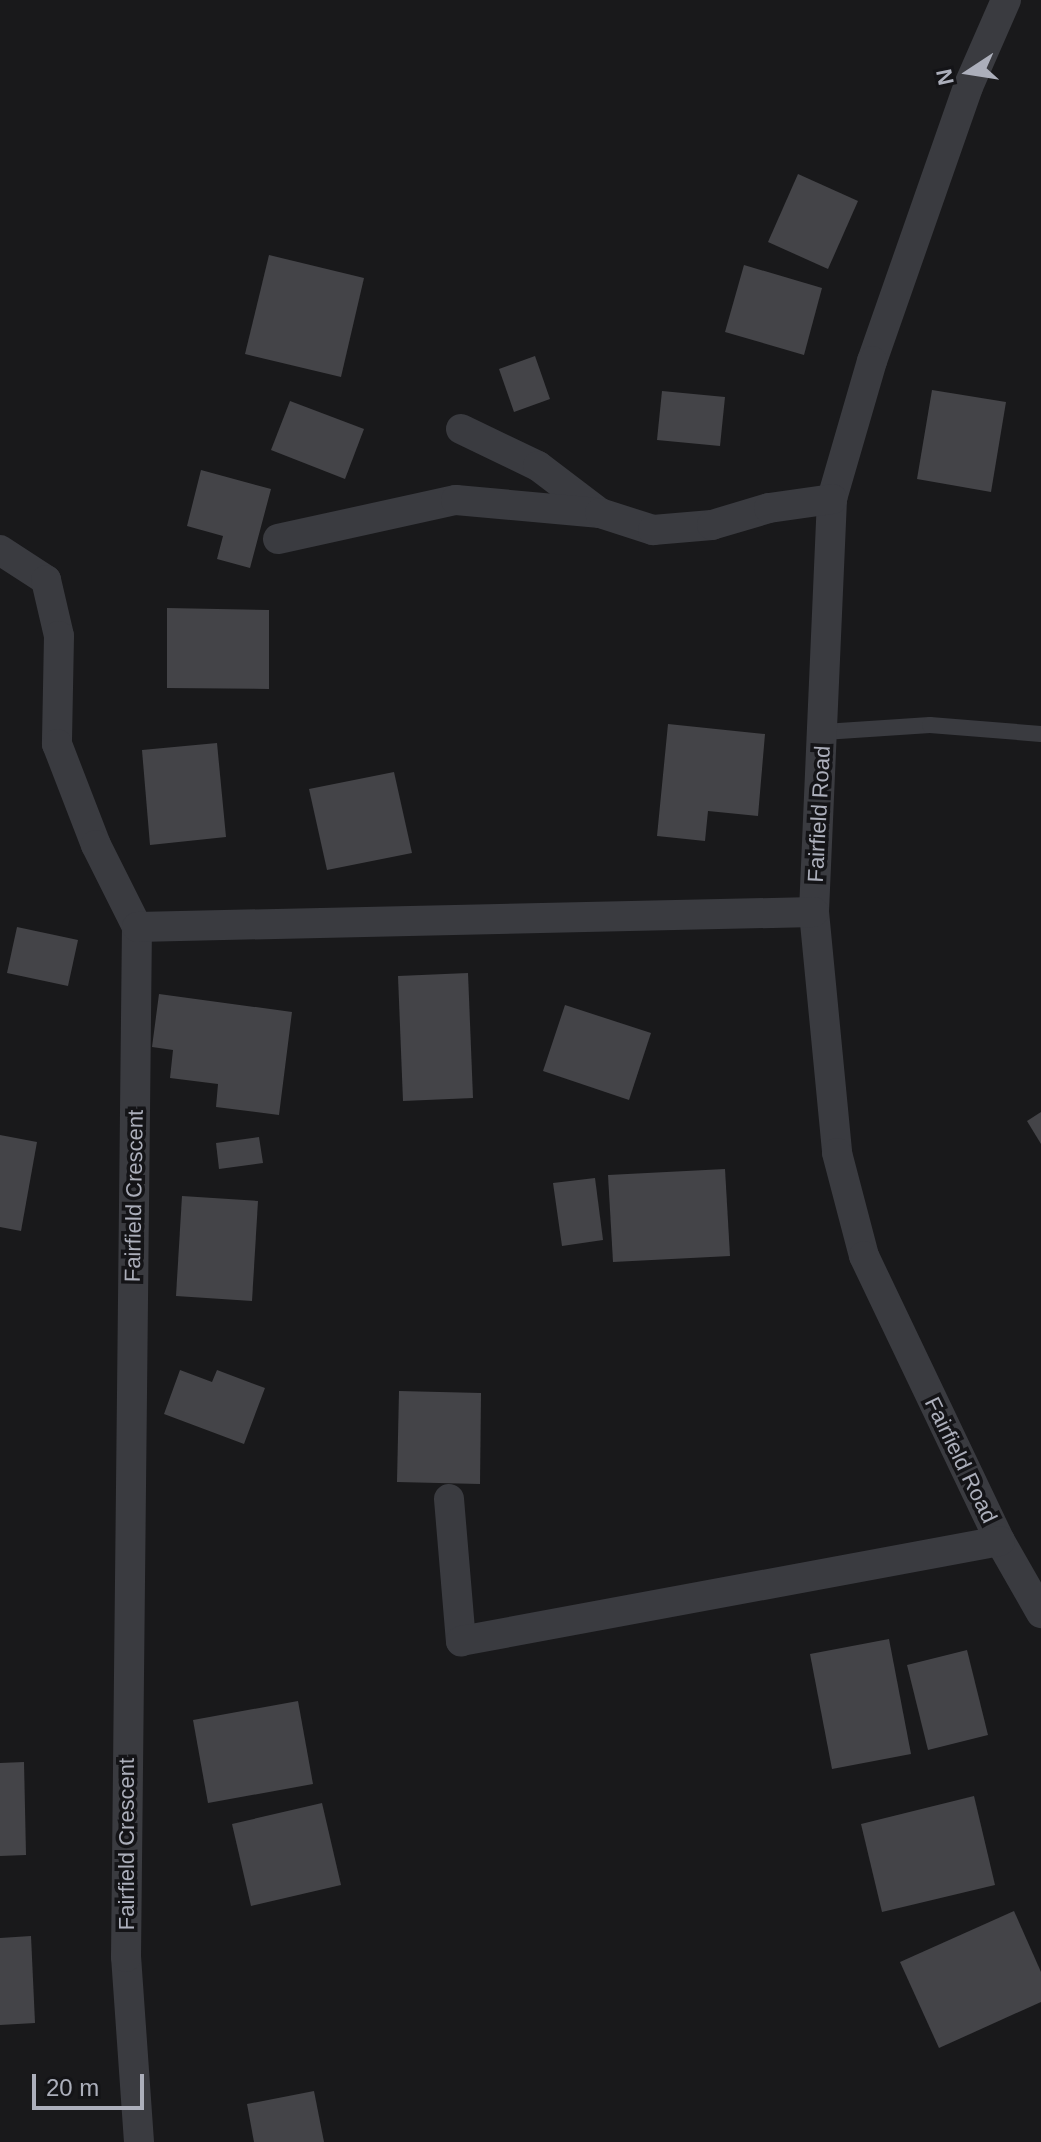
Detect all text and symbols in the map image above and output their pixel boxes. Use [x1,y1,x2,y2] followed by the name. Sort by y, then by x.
[929,32,1009,112] north arrow
[931,67,959,87] text: N
[802,745,836,883] street label: Fairfield Road
[119,1110,149,1282] street label: Fairfield Crescent
[919,1393,1003,1527] street label: Fairfield Road
[114,1758,140,1930] street label: Fairfield Crescent
[36,2058,148,2108] scale bar
[46,2074,99,2101] text: 20 m

